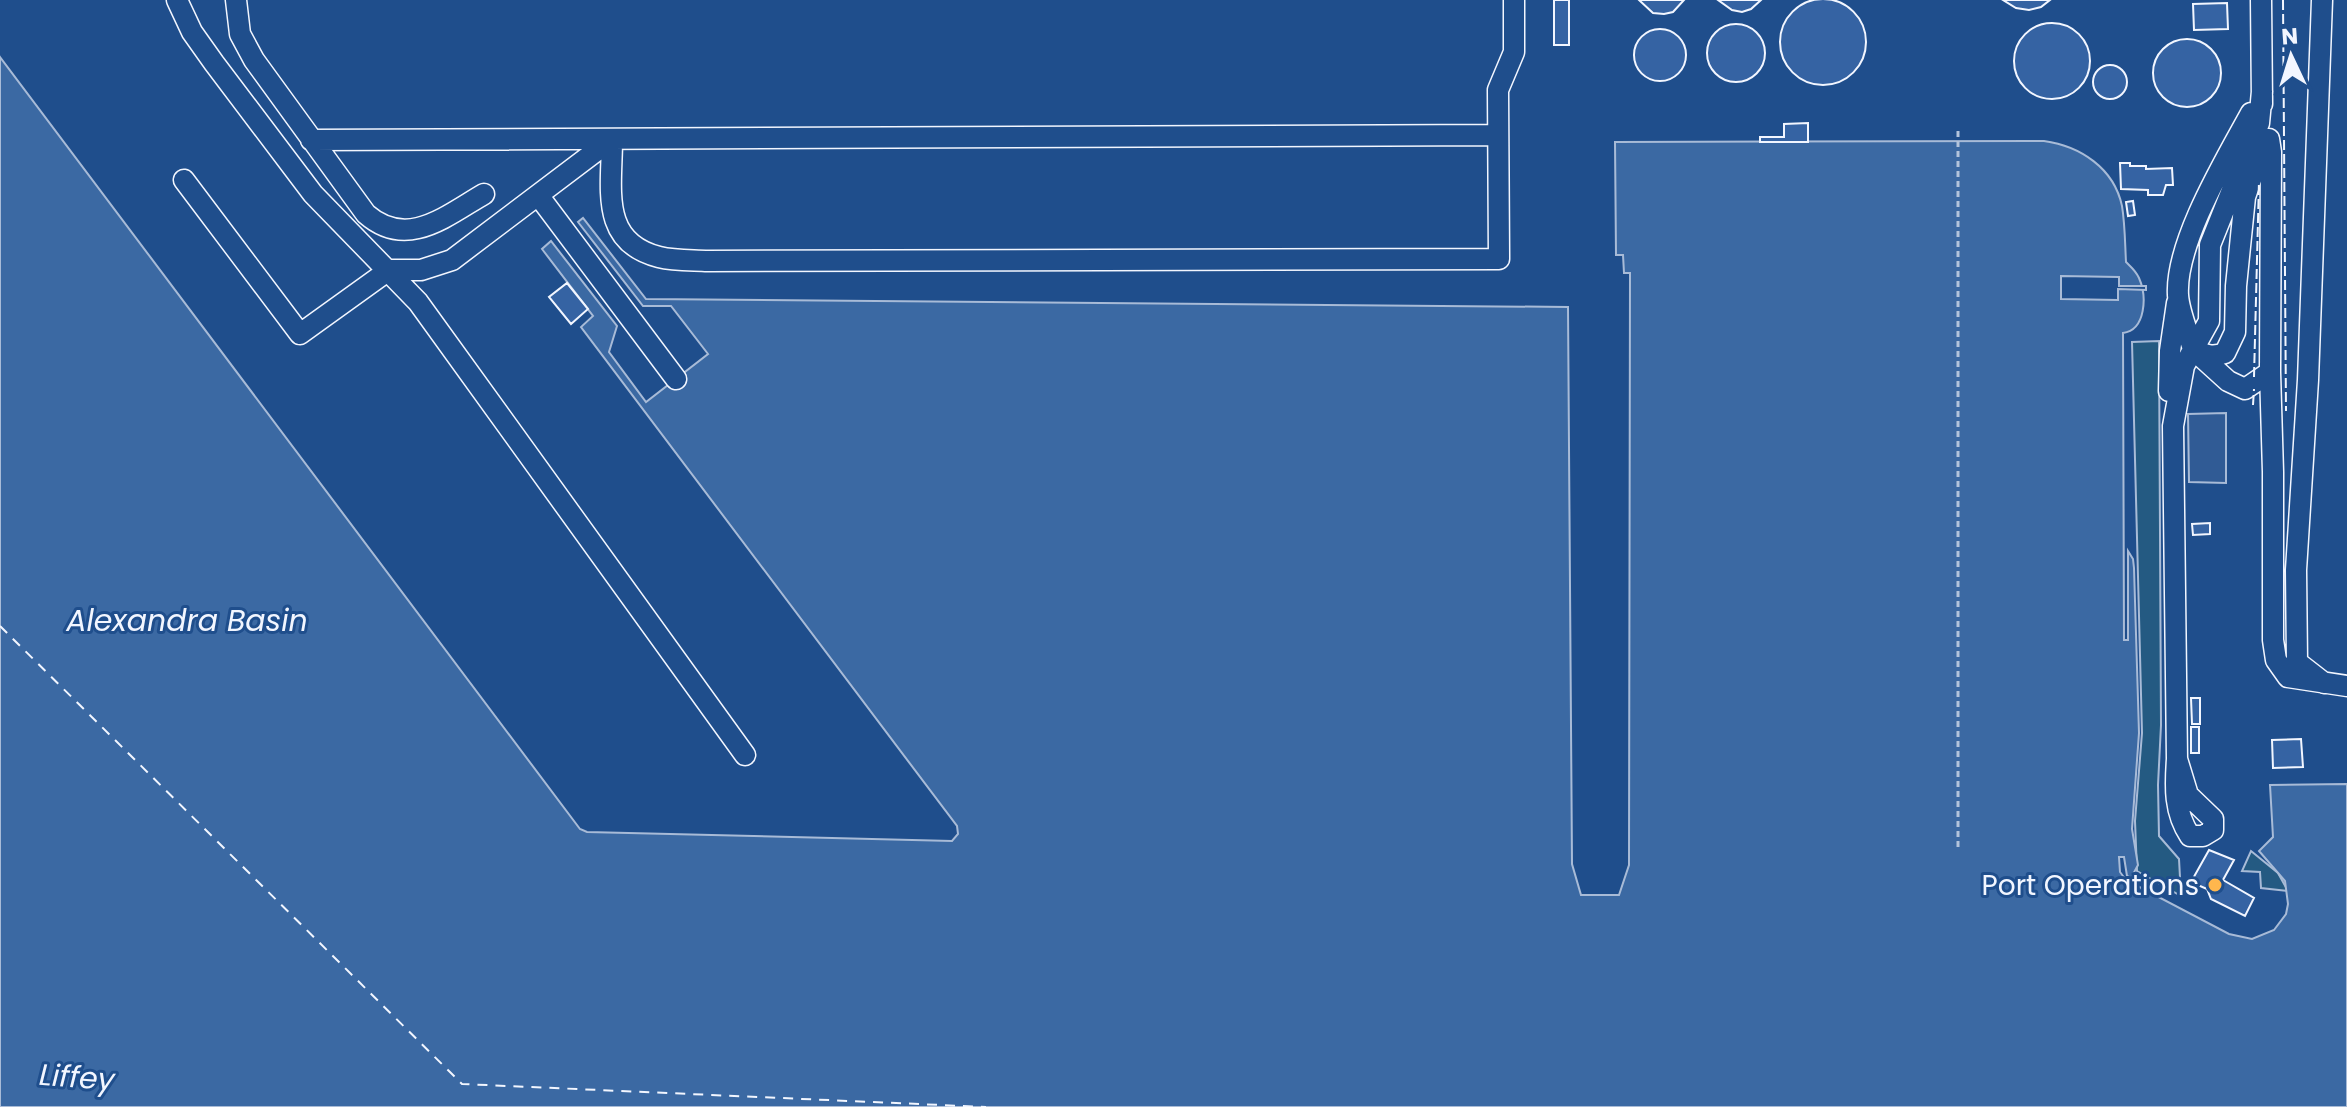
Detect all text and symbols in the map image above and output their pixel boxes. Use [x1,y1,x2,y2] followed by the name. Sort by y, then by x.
[2251,16,2331,96] north arrow
[2280,21,2299,53] text: N
[65,599,308,642] water label: Alexandra Basin
[1982,866,2199,905] place label: Port Operations
[2206,876,2224,894] marker: Port Operations
[38,1053,117,1101] water label: Liffey

